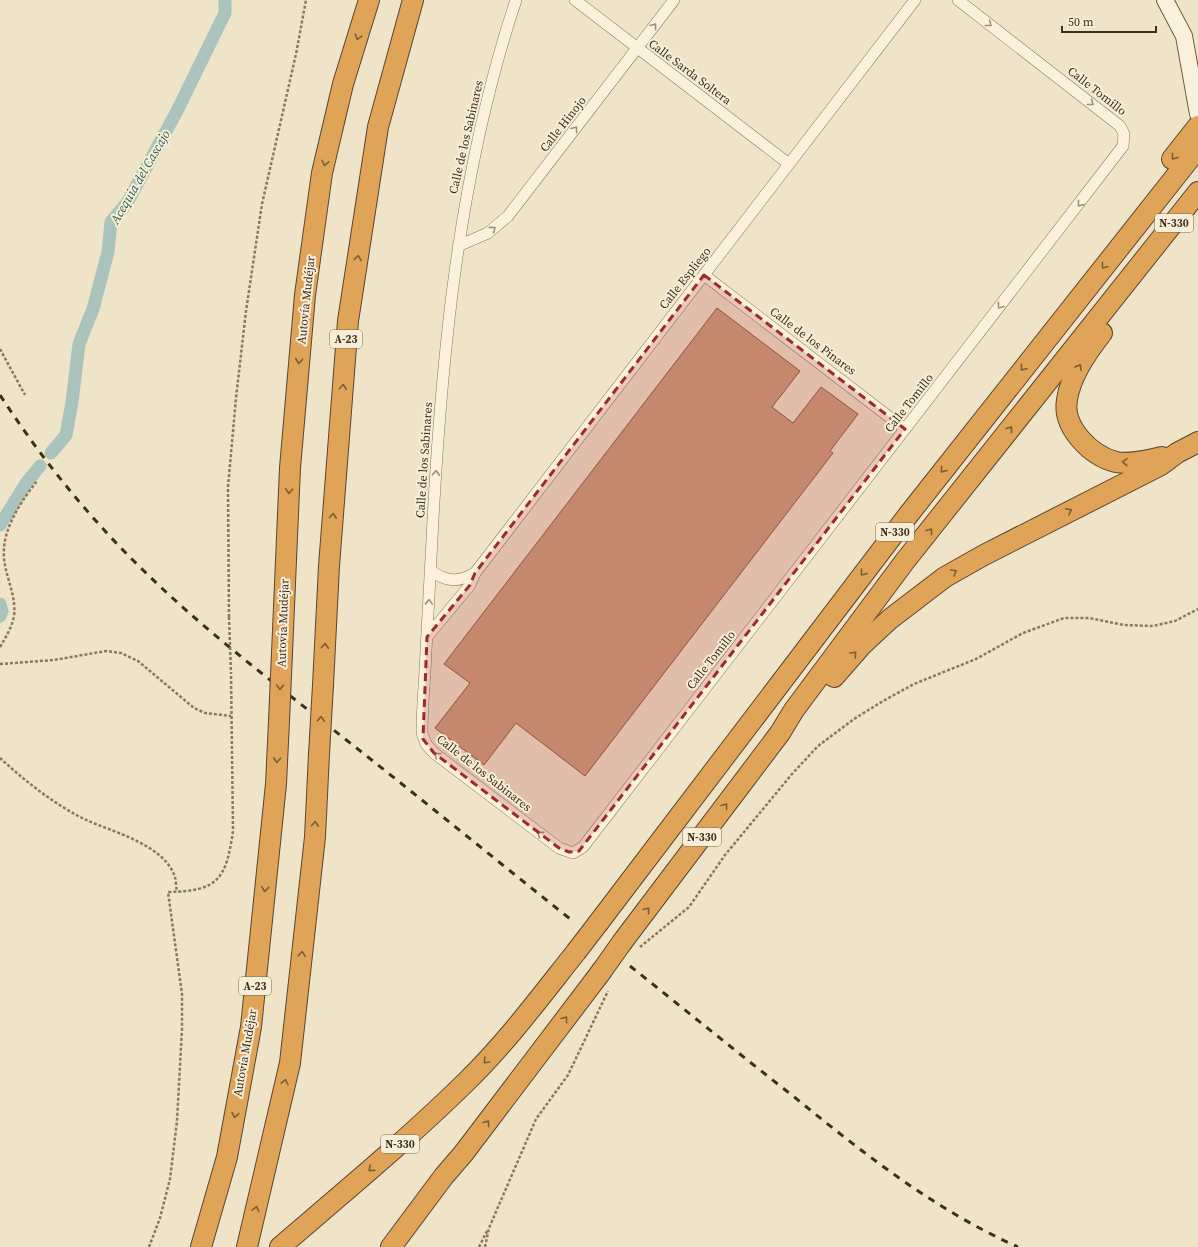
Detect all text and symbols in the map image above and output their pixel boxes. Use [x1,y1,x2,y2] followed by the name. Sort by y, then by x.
[1062,8,1156,34] scale bar
[1068,14,1094,30] text: 50 m
[984,19,991,26] one-way arrow
[650,23,657,30] one-way arrow
[354,34,363,41] one-way arrow
[645,36,735,109] street label: Calle Sarda Soltera
[1064,63,1130,119] street label: Calle Tomillo
[445,79,487,195] street label: Calle de los Sabinares
[536,93,590,155] street label: Calle Hinojo
[1087,99,1094,106] one-way arrow
[570,126,578,133] one-way arrow
[106,127,174,228] water label: Acequia del Cascajo
[1171,153,1179,160] one-way arrow
[321,160,329,166] one-way arrow
[1077,199,1084,206] one-way arrow
[1155,214,1193,232] road number: N-330
[489,227,496,234] one-way arrow
[656,243,715,312] street label: Calle Espliego
[293,255,319,345] street label: Autovía Mudéjar
[353,255,362,261] one-way arrow
[1101,262,1108,269] one-way arrow
[998,302,1005,309] one-way arrow
[767,303,859,379] street label: Calle de los Pinares
[330,330,362,348] road number: A-23
[295,358,304,364] one-way arrow
[1021,364,1028,371] one-way arrow
[1075,364,1082,371] one-way arrow
[881,370,937,436] street label: Calle Tomillo
[338,384,347,390] one-way arrow
[412,402,436,518] street label: Calle de los Sabinares
[1006,426,1013,433] one-way arrow
[1122,458,1128,467] one-way arrow
[940,466,947,473] one-way arrow
[431,470,440,476] one-way arrow
[284,488,293,494] one-way arrow
[1065,508,1073,516] one-way arrow
[328,513,337,519] one-way arrow
[876,523,914,541] road number: N-330
[925,528,932,535] one-way arrow
[861,569,868,576] one-way arrow
[950,569,957,576] one-way arrow
[273,578,293,668] street label: Autovía Mudéjar
[424,599,433,605] one-way arrow
[683,627,739,693] street label: Calle Tomillo
[320,643,329,649] one-way arrow
[849,651,857,659] one-way arrow
[276,684,284,690] one-way arrow
[316,716,325,722] one-way arrow
[433,731,535,815] street label: Calle de los Sabinares
[434,753,441,760] one-way arrow
[273,757,281,763] one-way arrow
[720,803,728,810] one-way arrow
[311,821,320,827] one-way arrow
[683,828,721,846] road number: N-330
[537,831,544,839] one-way arrow
[261,886,270,892] one-way arrow
[642,907,650,914] one-way arrow
[297,951,306,957] one-way arrow
[239,977,271,995] road number: A-23
[229,1008,261,1098] street label: Autovía Mudéjar
[560,1017,567,1024] one-way arrow
[483,1056,490,1064] one-way arrow
[281,1079,289,1086] one-way arrow
[231,1112,239,1118] one-way arrow
[482,1121,489,1128] one-way arrow
[381,1135,419,1153] road number: N-330
[368,1165,375,1172] one-way arrow
[251,1206,260,1213] one-way arrow

